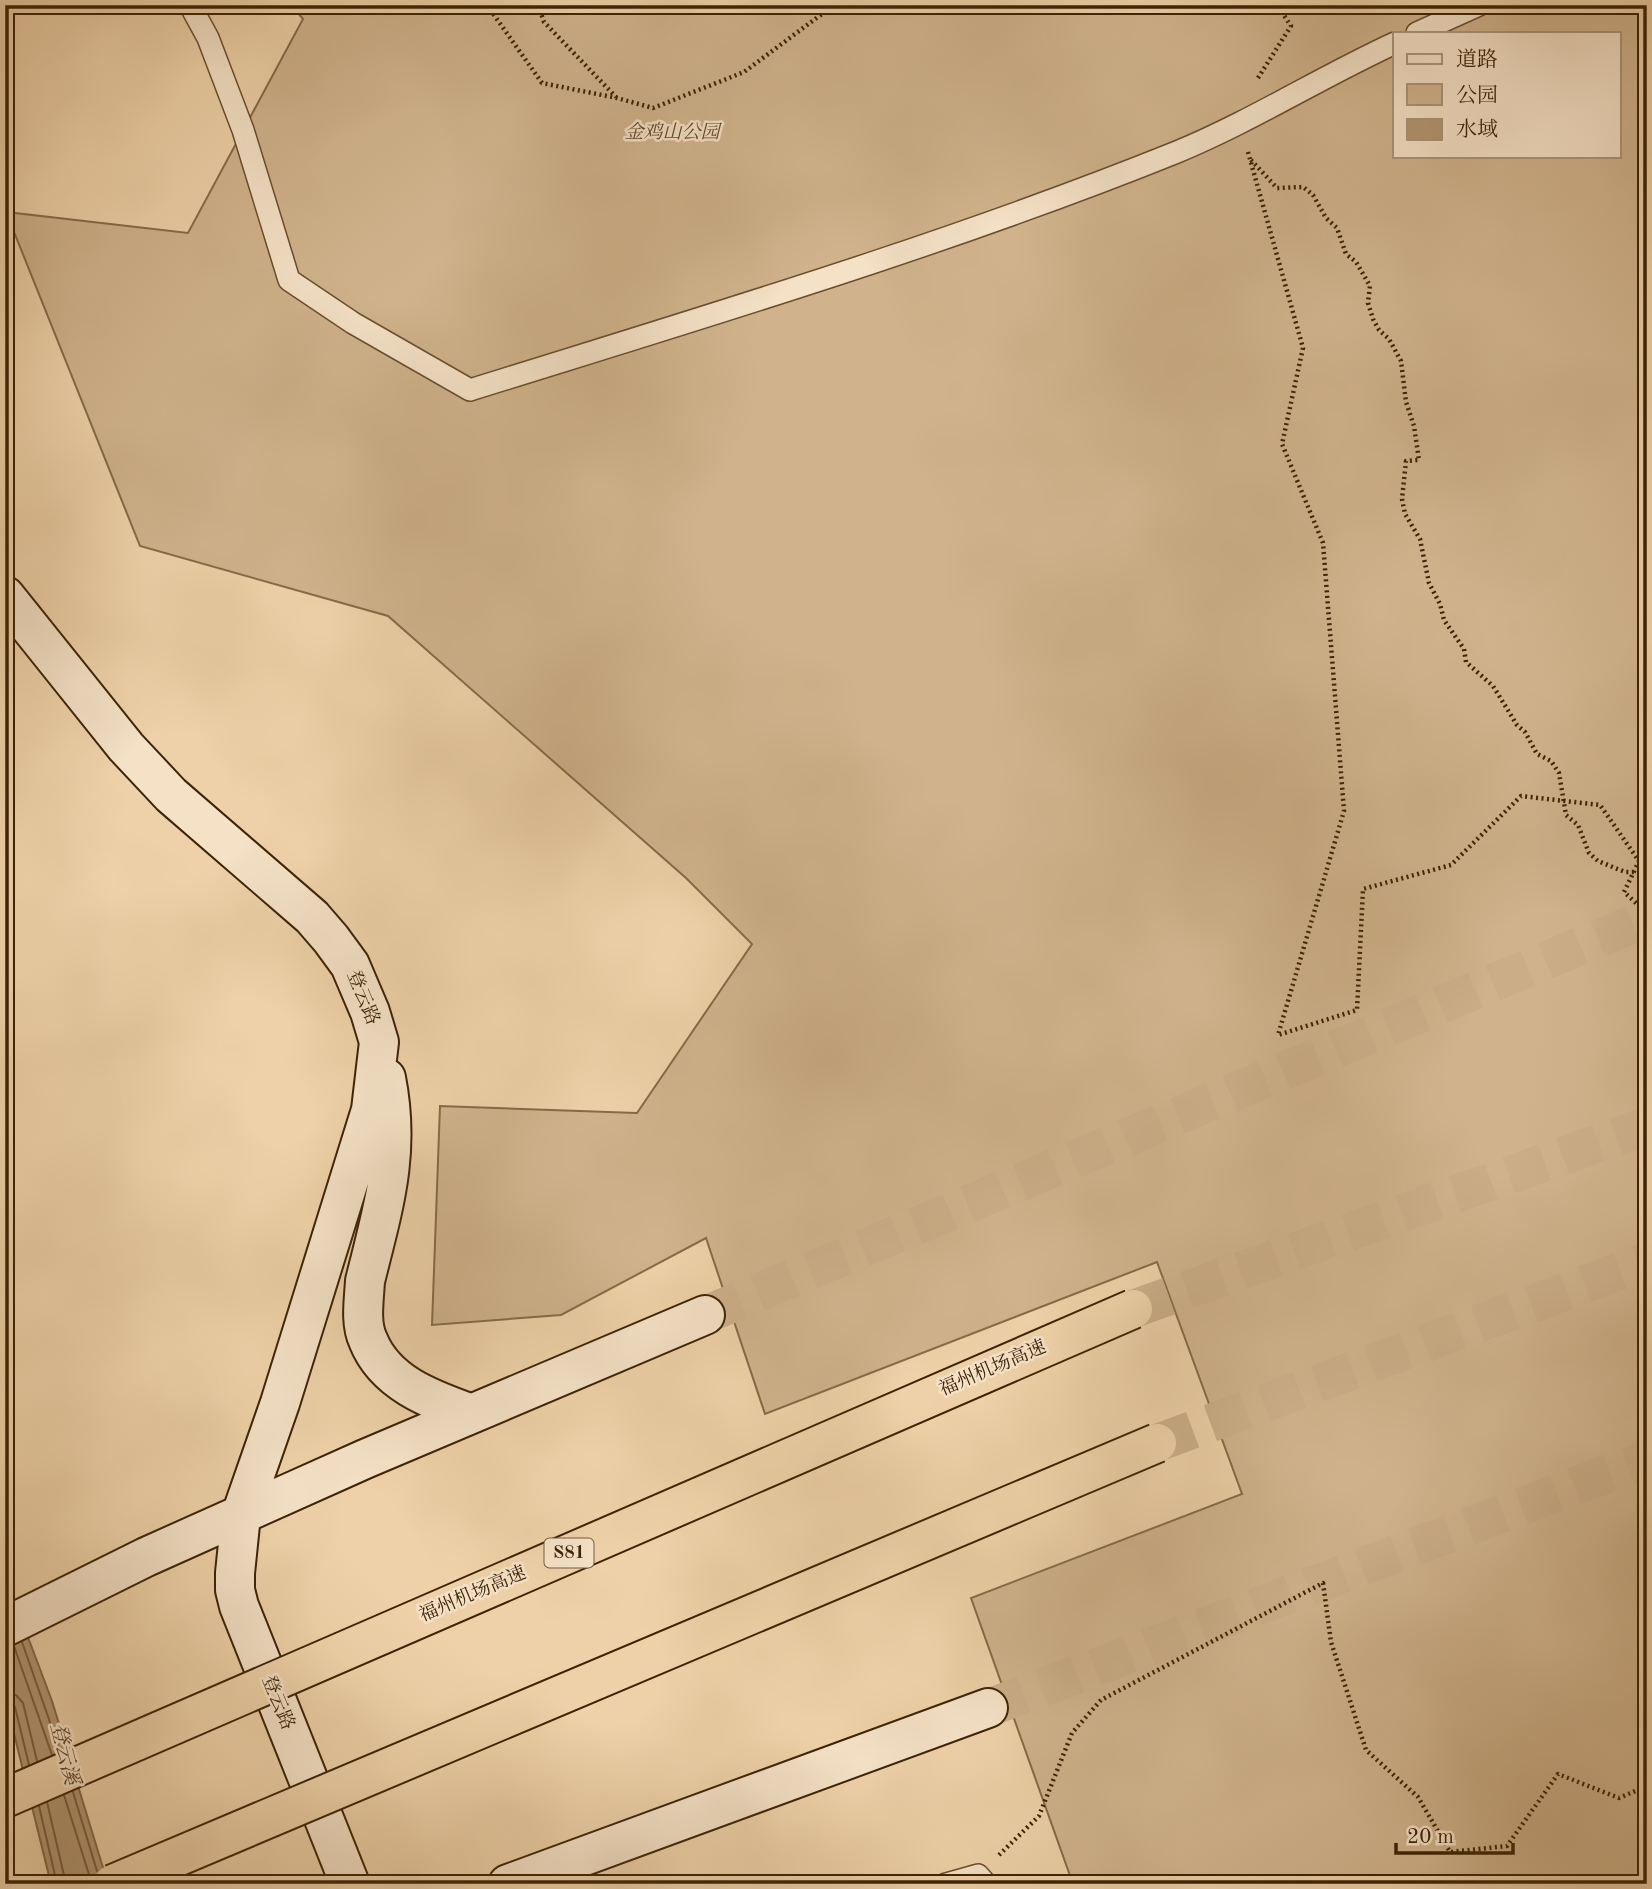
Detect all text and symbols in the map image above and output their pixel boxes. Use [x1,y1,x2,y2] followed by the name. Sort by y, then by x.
[1393,32,1620,158] legend
[1456,48,1498,71] text: 道路
[1456,84,1498,107] text: 公园
[1456,118,1498,141] text: 水域
[624,121,722,143] park label: 金鸡山公园
[343,967,383,1028] street label: 登云路
[936,1335,1049,1400] street label: 福州机场高速
[544,1538,594,1568] road number: S81
[416,1561,529,1626] street label: 福州机场高速
[258,1672,298,1733] street label: 登云路
[46,1720,84,1789] water label: 登云溪
[1396,1812,1514,1856] scale bar
[1407,1827,1454,1848] text: 20 m

